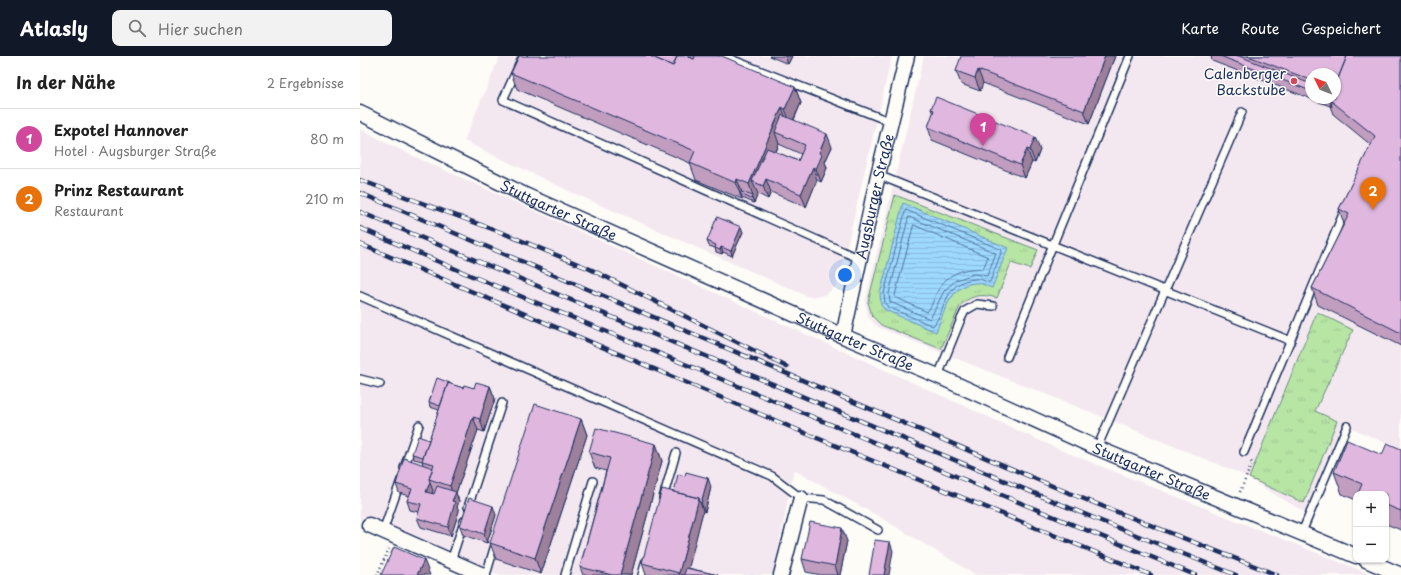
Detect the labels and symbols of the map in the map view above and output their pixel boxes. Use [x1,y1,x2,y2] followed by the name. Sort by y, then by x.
[1204,63,1286,100] place label: Calenberger Backstube
[1305,68,1341,104] north arrow
[1289,76,1299,86] marker: Calenberger Backstube
[970,113,996,146] pin: 1
[850,132,898,261] street label: Augsburger Straße
[497,174,621,245] street label: Stuttgarter Straße
[1360,177,1386,210] pin: 2
[835,265,855,285] your location
[793,306,917,375] street label: Stuttgarter Straße
[1089,437,1214,505] street label: Stuttgarter Straße

